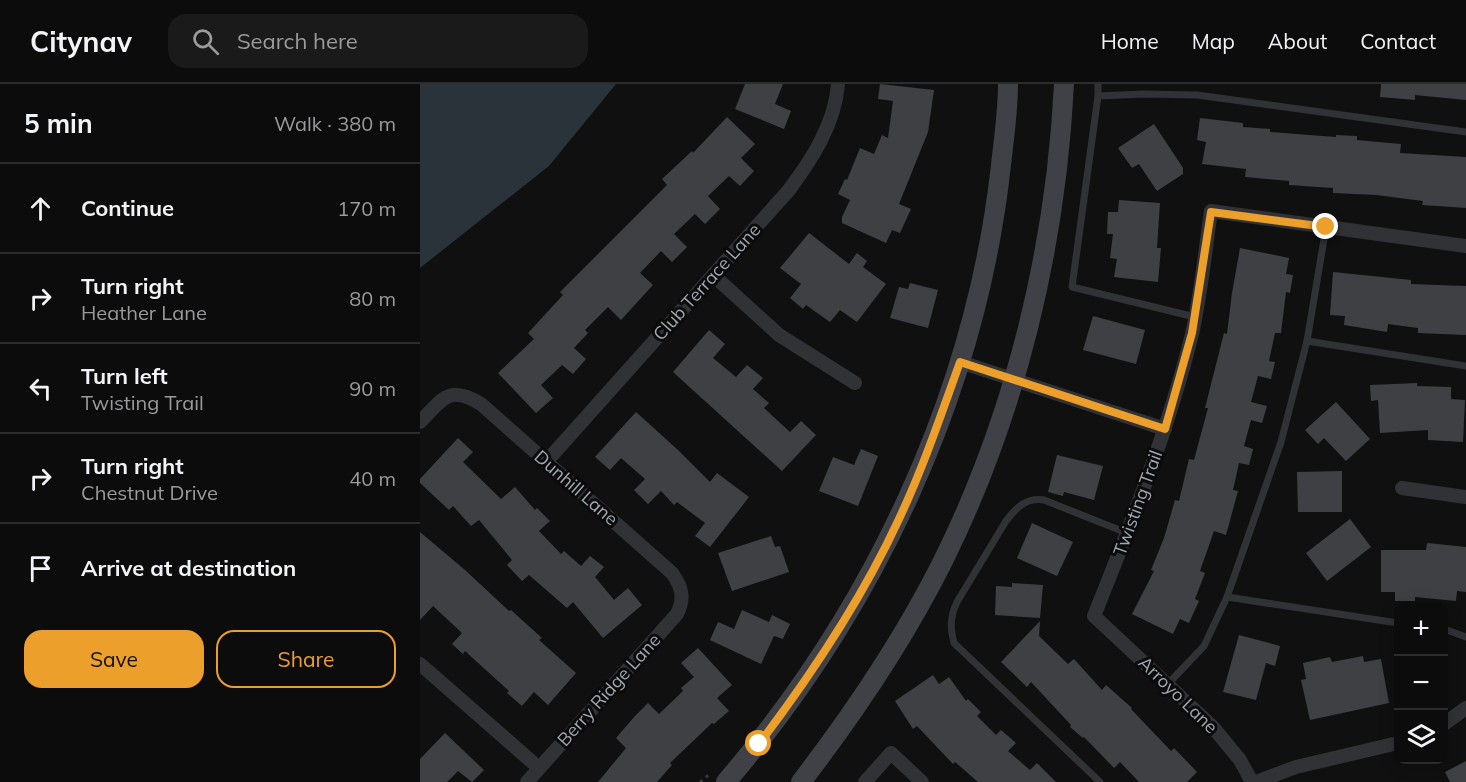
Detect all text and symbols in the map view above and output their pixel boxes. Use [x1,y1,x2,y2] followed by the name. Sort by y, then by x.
[168,14,588,68] search box
[30,24,132,59] text: Citynav
[189,25,222,58] icon: search
[237,27,358,55] text: Search here
[1101,28,1159,54] text: Home
[1192,28,1235,54] text: Map
[1268,28,1327,54] text: About
[1360,28,1436,54] text: Contact
[24,107,93,140] text: 5 min
[274,111,396,136] text: Walk · 380 m
[24,192,57,225] icon: ahead
[81,194,174,222] text: Continue
[337,196,396,221] text: 170 m
[1312,213,1338,239] route end
[648,218,765,345] street label: Club Terrace Lane
[81,272,184,300] text: Turn right
[24,282,57,315] icon: right
[349,286,396,311] text: 80 m
[81,300,207,325] text: Heather Lane
[81,362,168,390] text: Turn left
[24,372,57,405] icon: left
[349,376,396,401] text: 90 m
[81,390,204,415] text: Twisting Trail
[530,445,623,530] street label: Dunhill Lane
[1108,447,1167,559] street label: Twisting Trail
[81,452,184,480] text: Turn right
[24,462,57,495] icon: right
[349,466,396,491] text: 40 m
[81,480,218,505] text: Chestnut Drive
[24,552,57,585] icon: arrive
[81,554,296,582] text: Arrive at destination
[1394,602,1448,764] map controls
[1394,602,1448,656] button: +
[552,629,665,751] street label: Berry Ridge Lane
[24,630,204,688] button: Save
[216,630,396,688] button: Share
[1134,651,1223,738] street label: Arroyo Lane
[1394,656,1448,710] button: −
[1394,710,1448,764] button: layers
[745,730,771,756] route start

